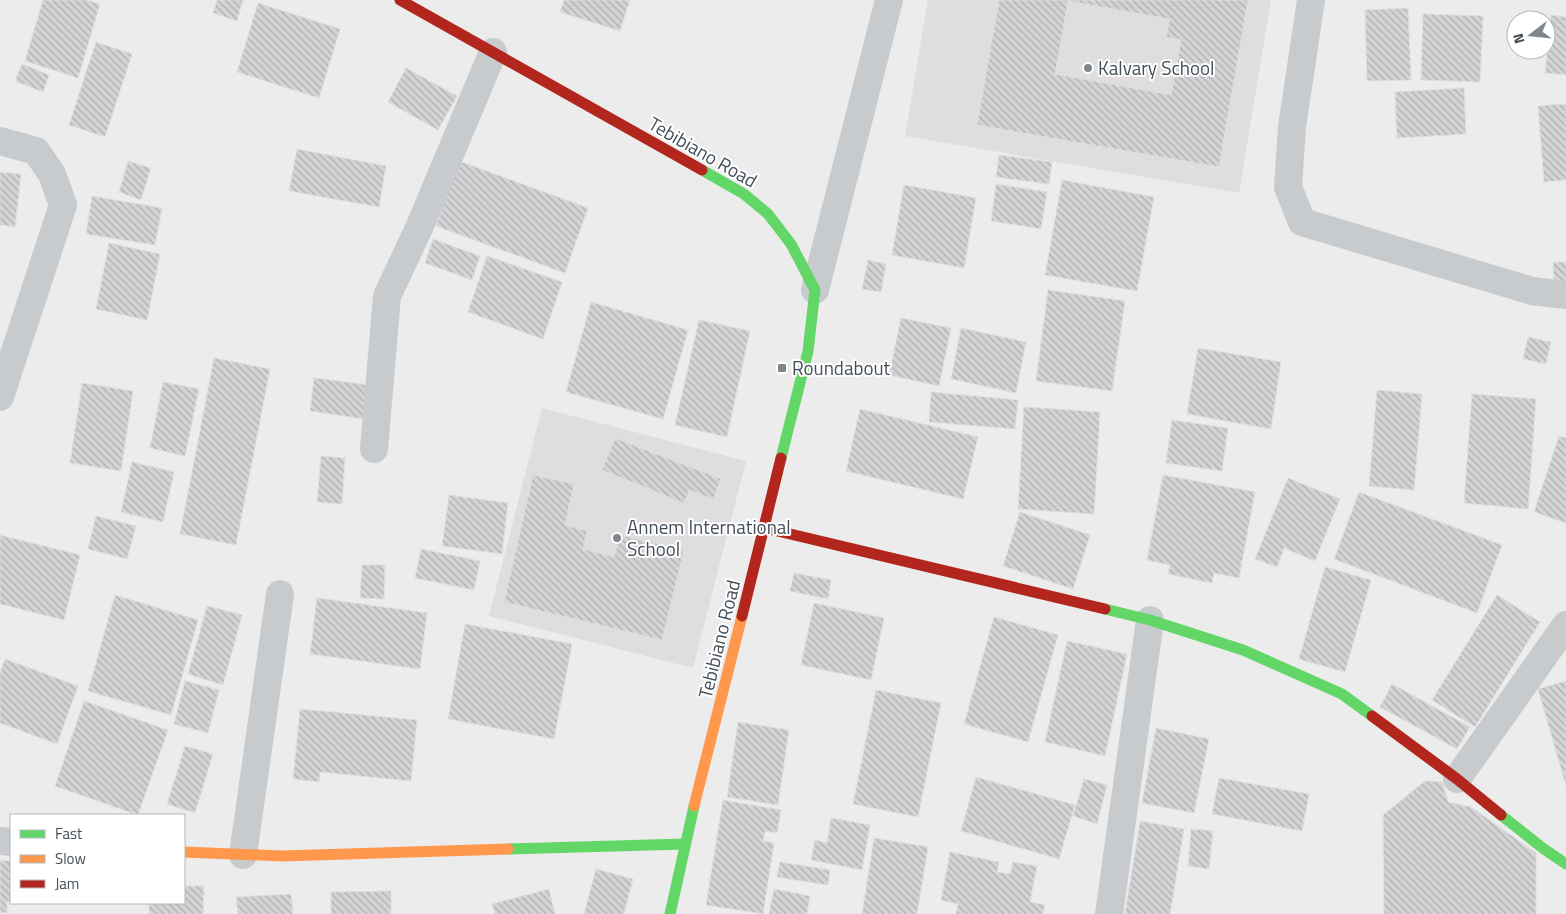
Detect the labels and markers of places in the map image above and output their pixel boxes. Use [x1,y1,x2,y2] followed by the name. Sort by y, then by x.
[1098,53,1214,82] place label: Kalvary School
[1082,62,1094,74] marker: Kalvary School
[792,353,891,382] place label: Roundabout
[776,362,788,374] marker: Roundabout
[627,512,791,563] place label: Annem International School
[611,532,623,544] marker: Annem International School

